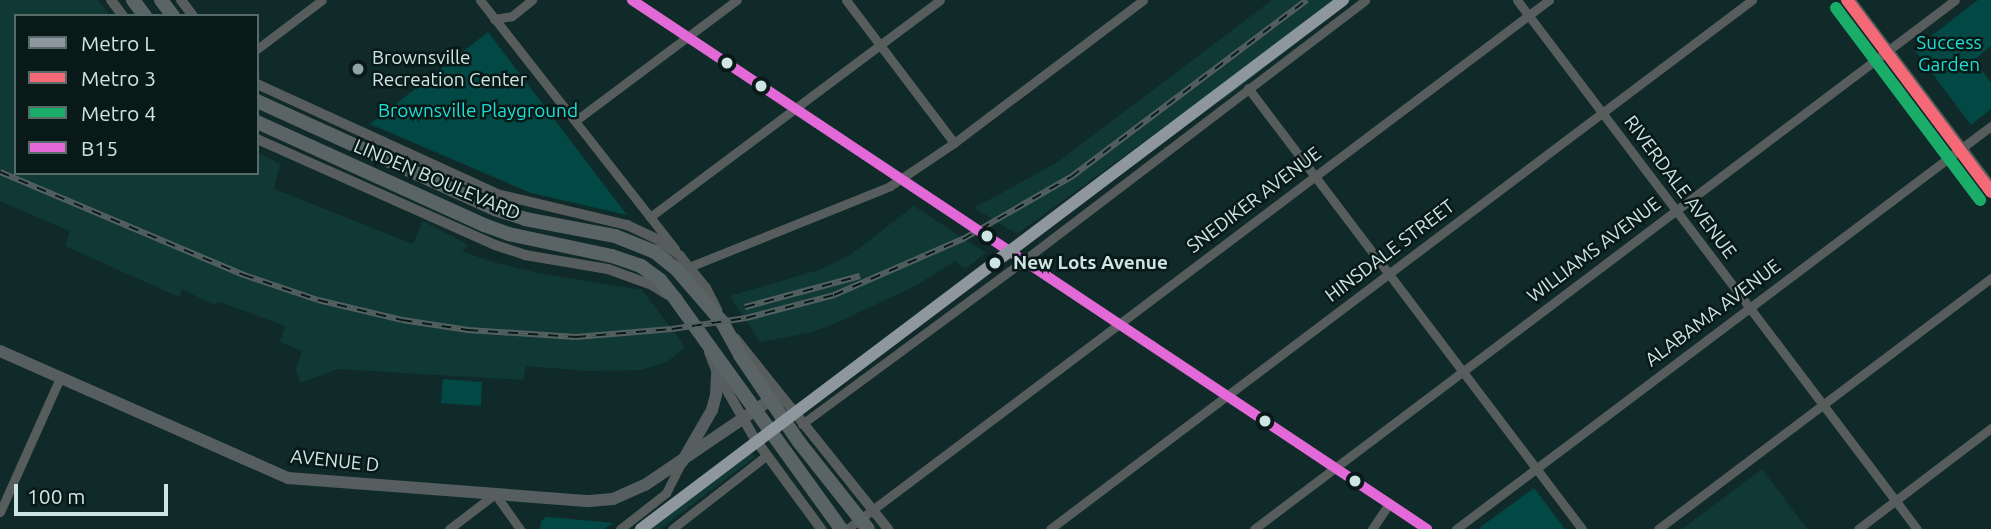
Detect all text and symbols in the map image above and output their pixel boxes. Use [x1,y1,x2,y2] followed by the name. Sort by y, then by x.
[14,14,259,175] legend
[81,31,155,55] text: Metro L
[1916,32,1982,76] park label: Success Garden
[372,47,527,91] place label: Brownsville Recreation Center
[720,56,734,70] unlabelled marker
[350,61,366,77] marker: Brownsville Recreation Center
[81,66,156,90] text: Metro 3
[754,79,768,93] unlabelled marker
[378,100,578,122] park label: Brownsville Playground
[81,101,156,125] text: Metro 4
[1619,111,1741,263] street label: RIVERDALE AVENUE
[350,135,524,225] street label: LINDEN BOULEVARD
[81,136,118,160] text: B15
[1182,142,1326,258] street label: SNEDIKER AVENUE
[1523,192,1665,308] street label: WILLIAMS AVENUE
[1321,195,1459,307] street label: HINSDALE STREET
[980,229,994,243] unlabelled marker
[983,251,1007,275] marker: New Lots Avenue
[1013,252,1168,274] place label: New Lots Avenue
[1641,255,1785,371] street label: ALABAMA AVENUE
[1258,414,1272,428] unlabelled marker
[290,445,380,477] street label: AVENUE D
[18,470,172,514] scale bar
[1348,474,1362,488] unlabelled marker
[27,484,85,508] text: 100 m

